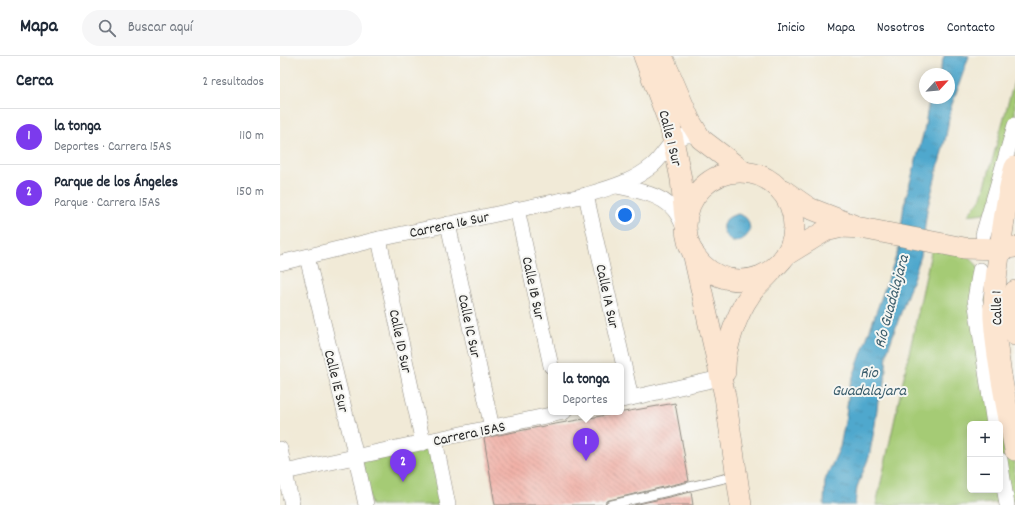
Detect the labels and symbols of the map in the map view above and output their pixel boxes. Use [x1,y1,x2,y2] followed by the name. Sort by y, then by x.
[919,68,955,104] north arrow
[651,108,687,169] street label: Calle 1 Sur
[615,205,635,225] your location
[408,207,492,245] street label: Carrera 16 Sur
[869,251,916,351] water label: Río Guadalajara
[515,255,550,322] street label: Calle 1B Sur
[589,262,624,331] street label: Calle 1A Sur
[987,290,1009,326] street label: Calle 1
[451,293,486,361] street label: Calle 1C Sur
[382,307,417,376] street label: Calle 1D Sur
[317,348,354,416] street label: Calle 1E Sur
[832,362,907,403] water label: Rio Guadalajara
[431,417,508,453] street label: Carrera 15AS
[573,428,599,461] pin: 1
[390,449,416,482] pin: 2

